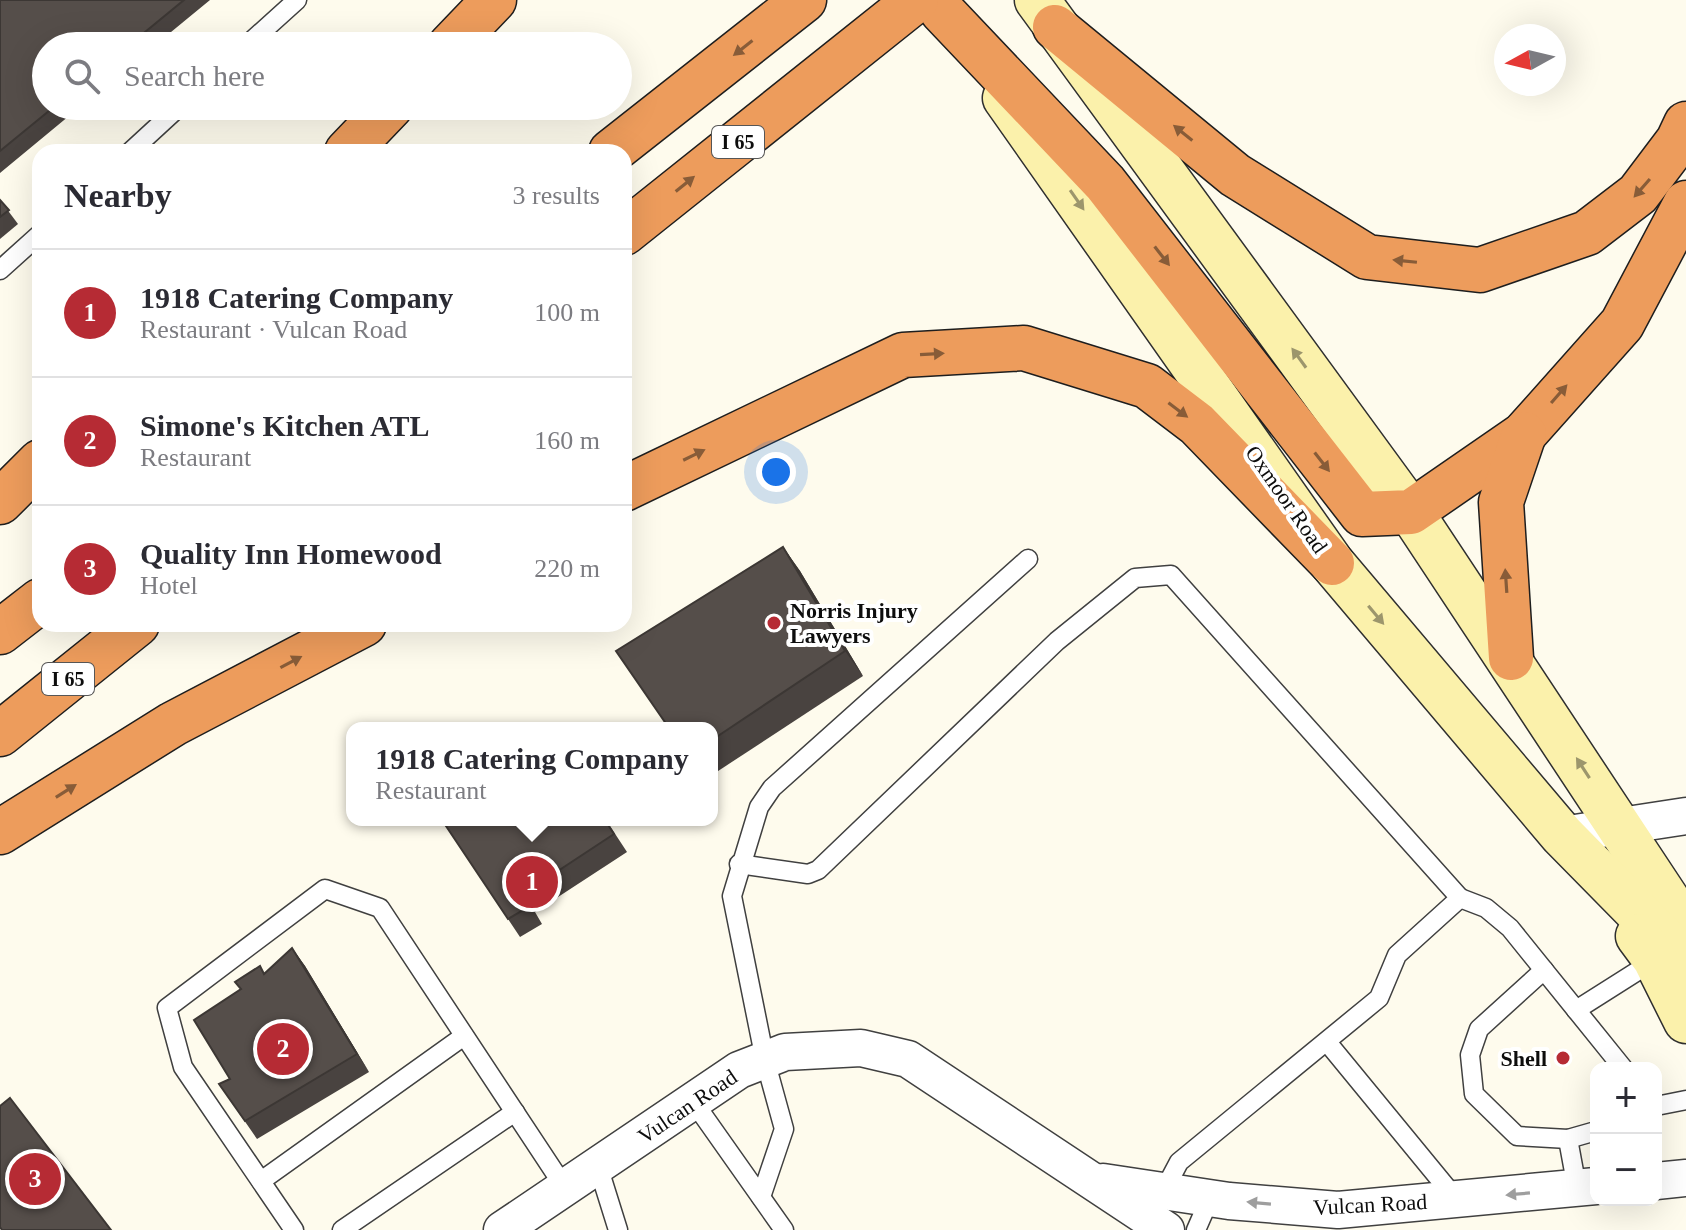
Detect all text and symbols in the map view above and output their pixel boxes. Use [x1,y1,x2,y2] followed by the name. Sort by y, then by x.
[1494,24,1566,96] north arrow
[32,32,632,120] search box
[733,40,753,56] one-way arrow
[60,54,104,98] icon: search
[124,59,265,92] text: Search here
[1174,125,1194,142] one-way arrow
[712,126,764,158] road number: I 65
[675,176,695,193] one-way arrow
[64,177,172,214] text: Nearby
[1633,179,1651,198] one-way arrow
[513,181,600,210] text: 3 results
[1069,189,1085,211] one-way arrow
[1153,246,1170,266] one-way arrow
[1392,255,1417,268] one-way arrow
[140,281,453,314] text: 1918 Catering Company
[84,298,97,327] text: 1
[534,298,600,327] text: 100 m
[140,315,407,344] text: Restaurant · Vulcan Road
[920,347,945,360] one-way arrow
[1292,348,1307,369] one-way arrow
[1550,385,1568,404] one-way arrow
[1168,401,1188,417] one-way arrow
[140,409,429,442] text: Simone's Kitchen ATL
[84,426,97,455] text: 2
[534,426,600,455] text: 160 m
[1240,441,1333,558] street label: Oxmoor Road
[140,443,251,472] text: Restaurant
[683,448,706,462] one-way arrow
[756,452,796,492] your location
[1313,452,1329,472] one-way arrow
[140,537,442,570] text: Quality Inn Homewood
[84,554,97,583] text: 3
[534,554,600,583] text: 220 m
[1499,568,1512,593] one-way arrow
[140,571,198,600] text: Hotel
[790,598,918,648] place label: Norris Injury Lawyers
[1367,605,1384,625] one-way arrow
[765,614,783,632] marker: Norris Injury Lawyers
[280,655,303,668] one-way arrow
[42,663,94,695] road number: I 65
[346,722,718,826] popup
[375,742,689,775] text: 1918 Catering Company
[1576,757,1591,779] one-way arrow
[375,776,487,805] text: Restaurant
[55,784,77,798] one-way arrow
[506,852,558,912] pin: 1
[257,1019,309,1079] pin: 2
[1501,1046,1547,1071] place label: Shell
[1554,1049,1572,1067] marker: Shell
[1590,1062,1662,1206] map controls
[1590,1062,1662,1134] button: +
[633,1064,742,1149] street label: Vulcan Road
[1590,1134,1662,1206] button: −
[9,1149,61,1209] pin: 3
[1505,1187,1530,1200] one-way arrow
[1312,1189,1428,1220] street label: Vulcan Road
[1246,1197,1271,1210] one-way arrow

